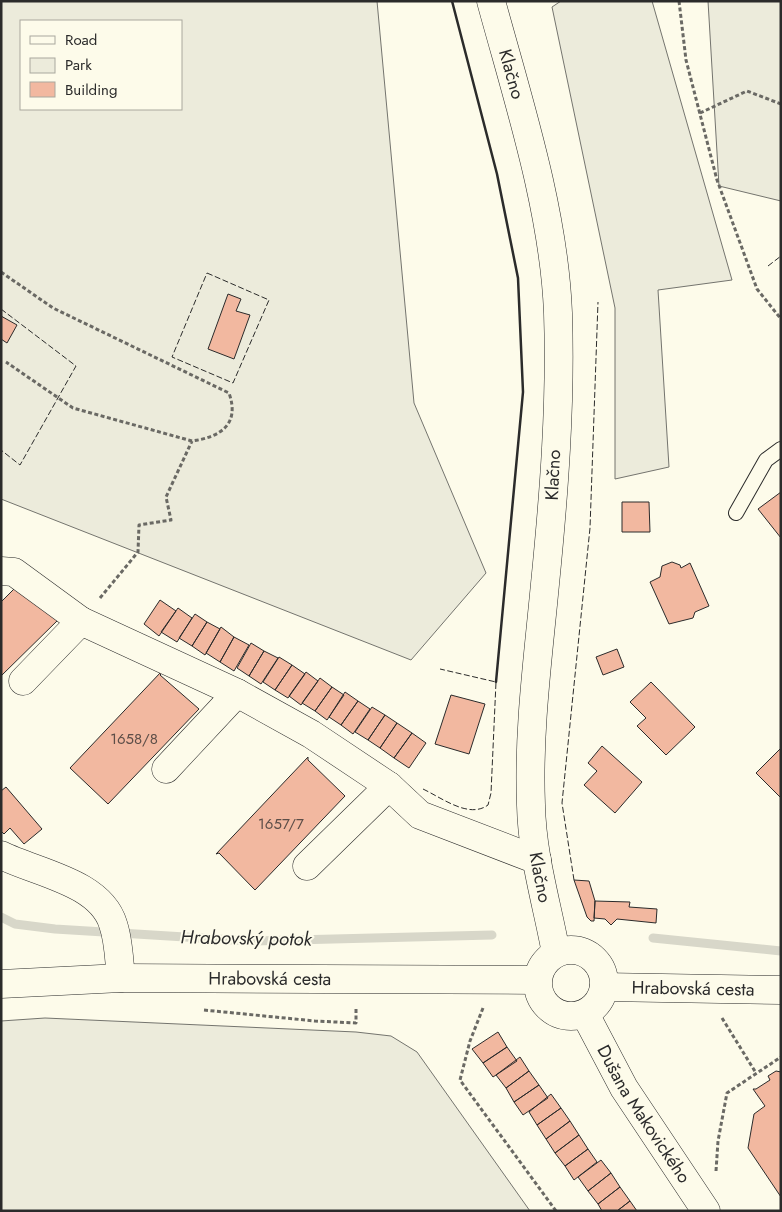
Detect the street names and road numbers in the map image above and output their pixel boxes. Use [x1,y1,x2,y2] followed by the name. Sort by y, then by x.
[492,46,531,102] street label: Klačno
[539,449,567,501] street label: Klačno
[523,850,558,905] street label: Klačno
[208,965,331,992] street label: Hrabovská cesta
[631,974,755,1003] street label: Hrabovská cesta
[590,1040,697,1188] street label: Dušana Makovického

